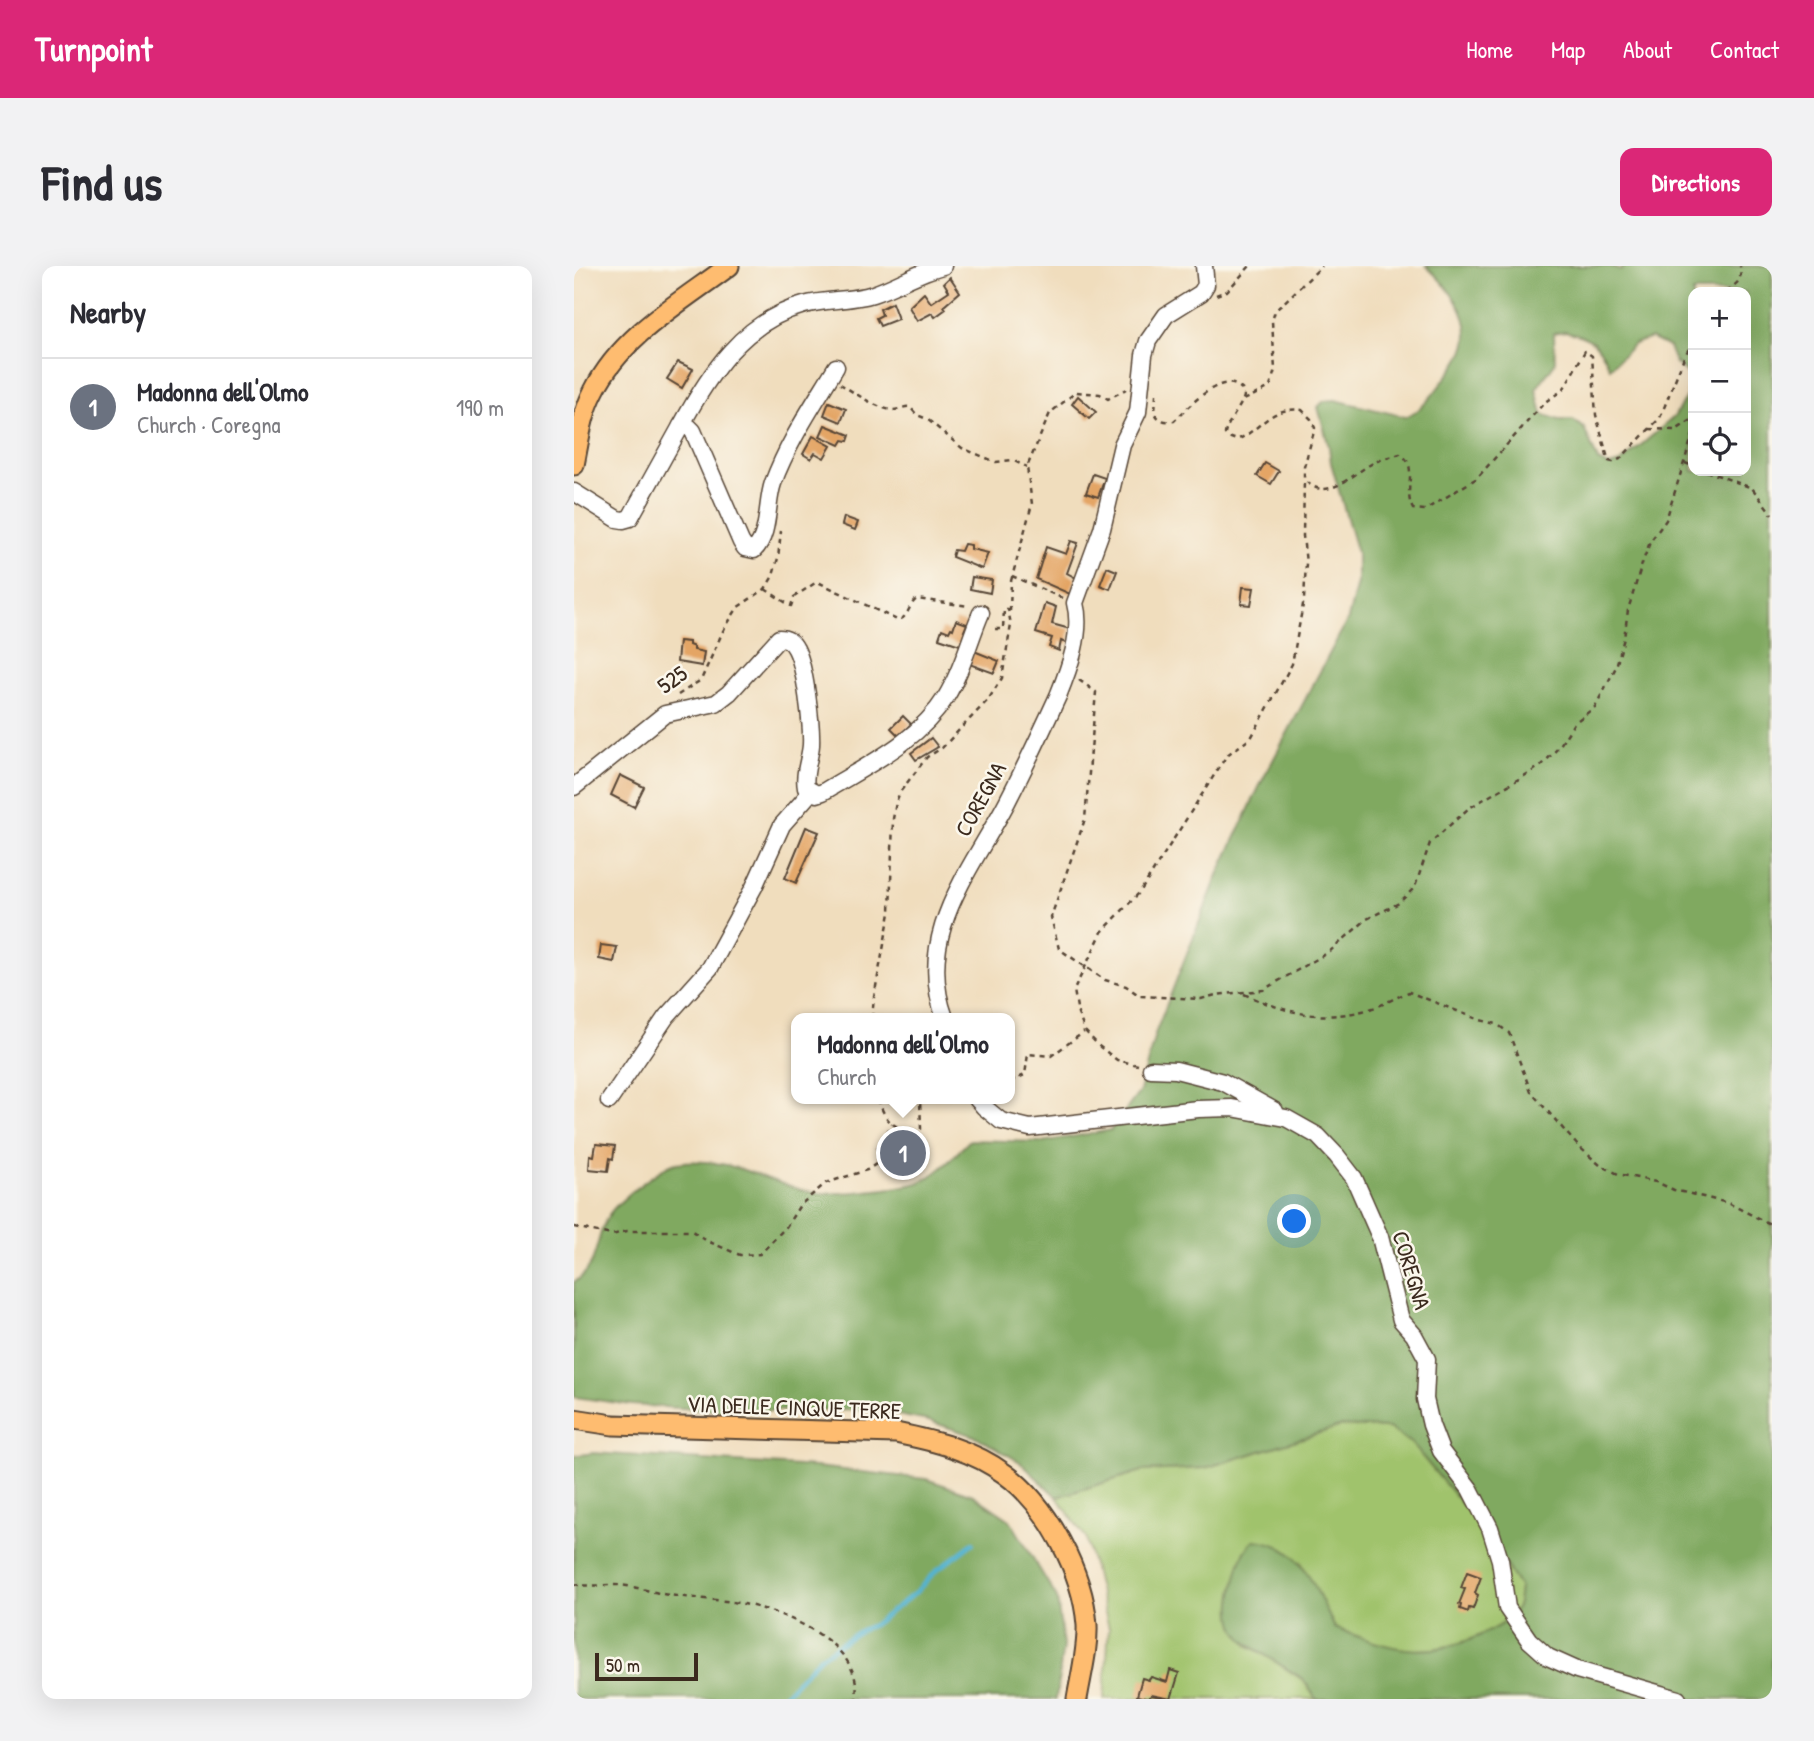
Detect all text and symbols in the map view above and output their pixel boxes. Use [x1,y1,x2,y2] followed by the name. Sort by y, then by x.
[35,27,152,71] text: Turnpoint
[1466,33,1513,65] text: Home
[1551,33,1585,65] text: Map
[1623,33,1672,65] text: About
[1710,33,1779,65] text: Contact
[1620,148,1772,216] button: Directions
[42,149,162,215] text: Find us
[1688,287,1751,476] map controls
[1688,287,1751,350] button: +
[70,292,146,332] text: Nearby
[1688,350,1751,413] button: −
[137,374,308,409] text: Madonna dell'Olmo
[89,392,97,423] text: 1
[456,392,504,423] text: 190 m
[137,409,281,440] text: Church · Coregna
[1688,413,1751,476] button: locate
[651,657,694,700] street label: 525
[947,756,1013,842] street label: COREGNA
[791,1013,1015,1104] popup
[817,1026,989,1061] text: Madonna dell'Olmo
[817,1061,876,1092] text: Church
[880,1127,926,1179] pin: 1
[1277,1204,1311,1238] your location
[1385,1227,1439,1313] street label: COREGNA
[687,1388,901,1426] street label: VIA DELLE CINQUE TERRE
[595,1650,698,1682] scale bar
[606,1652,640,1678] text: 50 m

